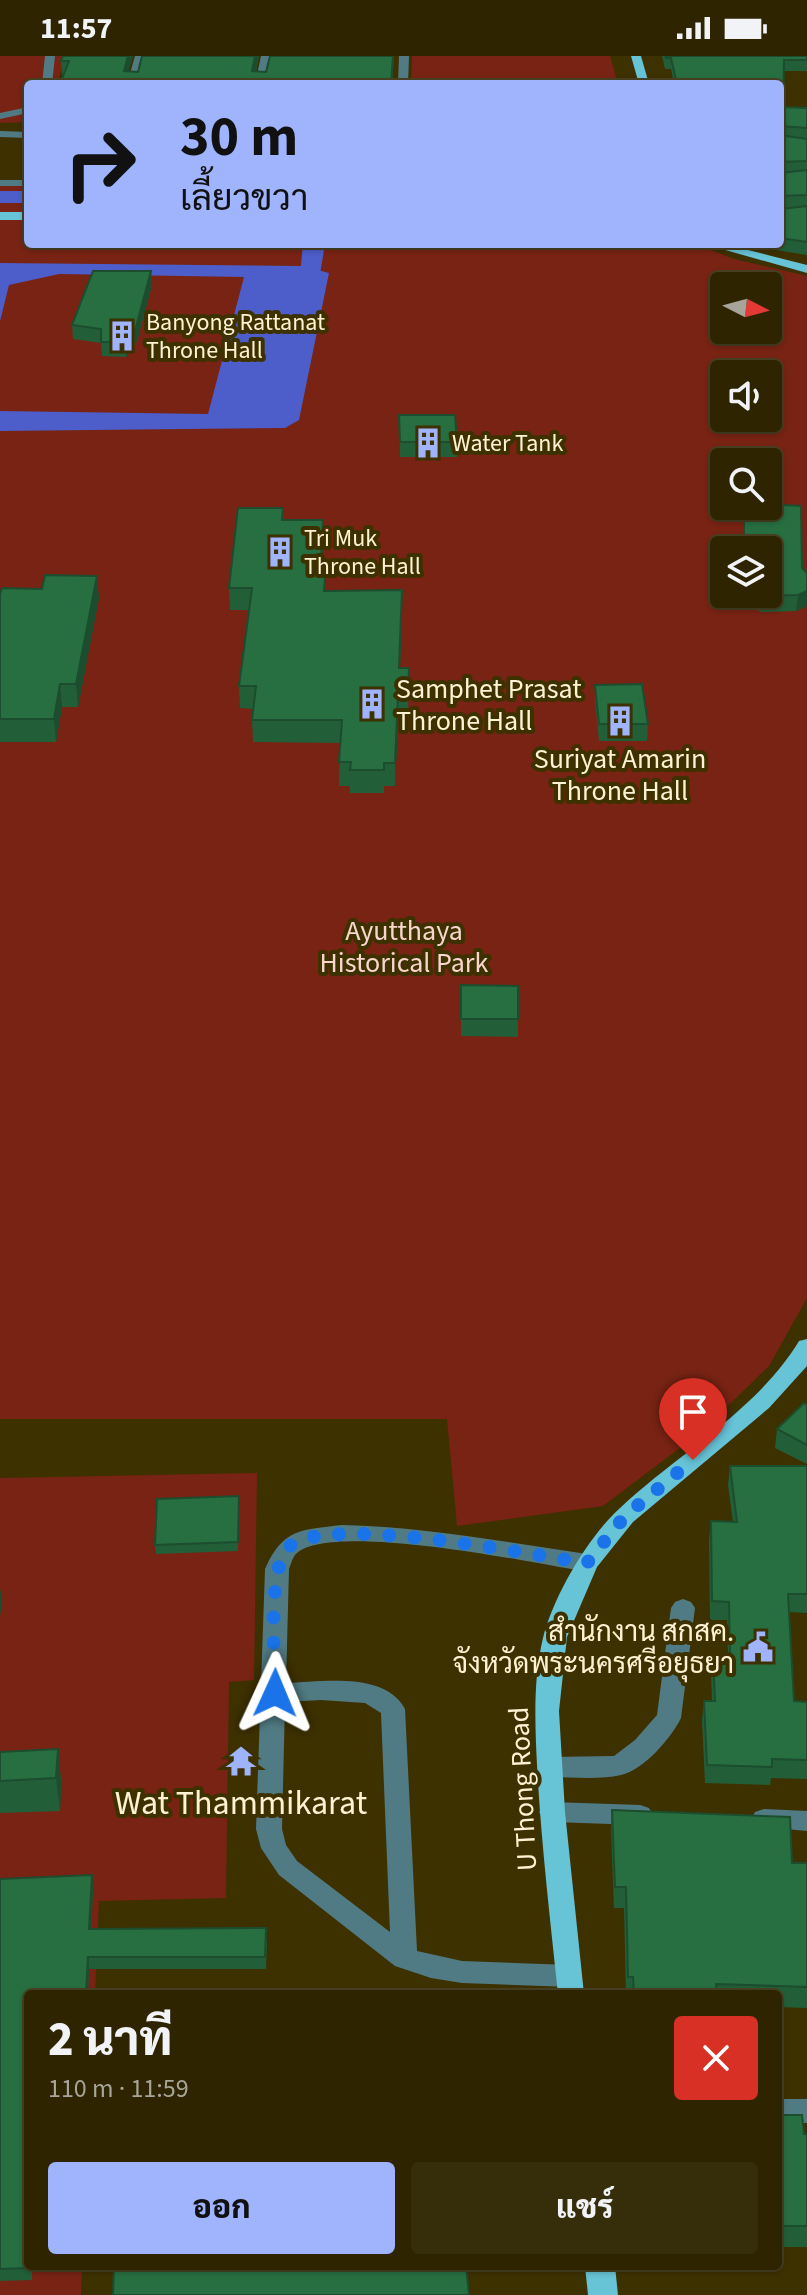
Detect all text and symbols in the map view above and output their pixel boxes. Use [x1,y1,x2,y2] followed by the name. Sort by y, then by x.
[40,7,112,50] text: 11:57
[180,98,298,177] text: 30 m
[48,112,152,216] icon: right
[180,173,308,224] text: เลี้ยวขวา
[710,272,782,344] north arrow
[710,272,782,608] map controls
[146,305,325,368] place label: Banyong Rattanat Throne Hall
[105,319,139,353] building icon: Banyong Rattanat Throne Hall
[710,360,782,432] button: sound
[411,426,445,460] building icon: Water Tank
[452,426,563,461] place label: Water Tank
[710,448,782,520] button: search
[304,521,421,584] place label: Tri Muk Throne Hall
[263,535,297,569] building icon: Tri Muk Throne Hall
[710,536,782,608] button: layers
[396,669,582,741] place label: Samphet Prasat Throne Hall
[355,687,389,721] building icon: Samphet Prasat Throne Hall
[603,704,637,738] building icon: Suriyat Amarin Throne Hall
[534,739,706,811] place label: Suriyat Amarin Throne Hall
[320,911,489,983] park label: Ayutthaya Historical Park
[659,1378,727,1460] pin
[671,1390,715,1434] icon: arrive
[452,1612,734,1684] place label: สำนักงาน สกสค. จังหวัดพระนครศรีอยุธยา
[741,1630,775,1664] public building icon: สำนักงาน สกสค. จังหวัดพระนครศรีอยุธยา
[233,1651,317,1735] position arrow
[499,1706,547,1872] street label: U Thong Road
[224,1744,258,1778] temple icon: Wat Thammikarat
[115,1779,368,1828] place label: Wat Thammikarat
[48,2006,172,2074] text: 2 นาที
[674,2016,758,2100] button: close
[48,2070,189,2107] text: 110 m · 11:59
[48,2162,395,2254] button: ออก
[411,2162,758,2254] button: แชร์

